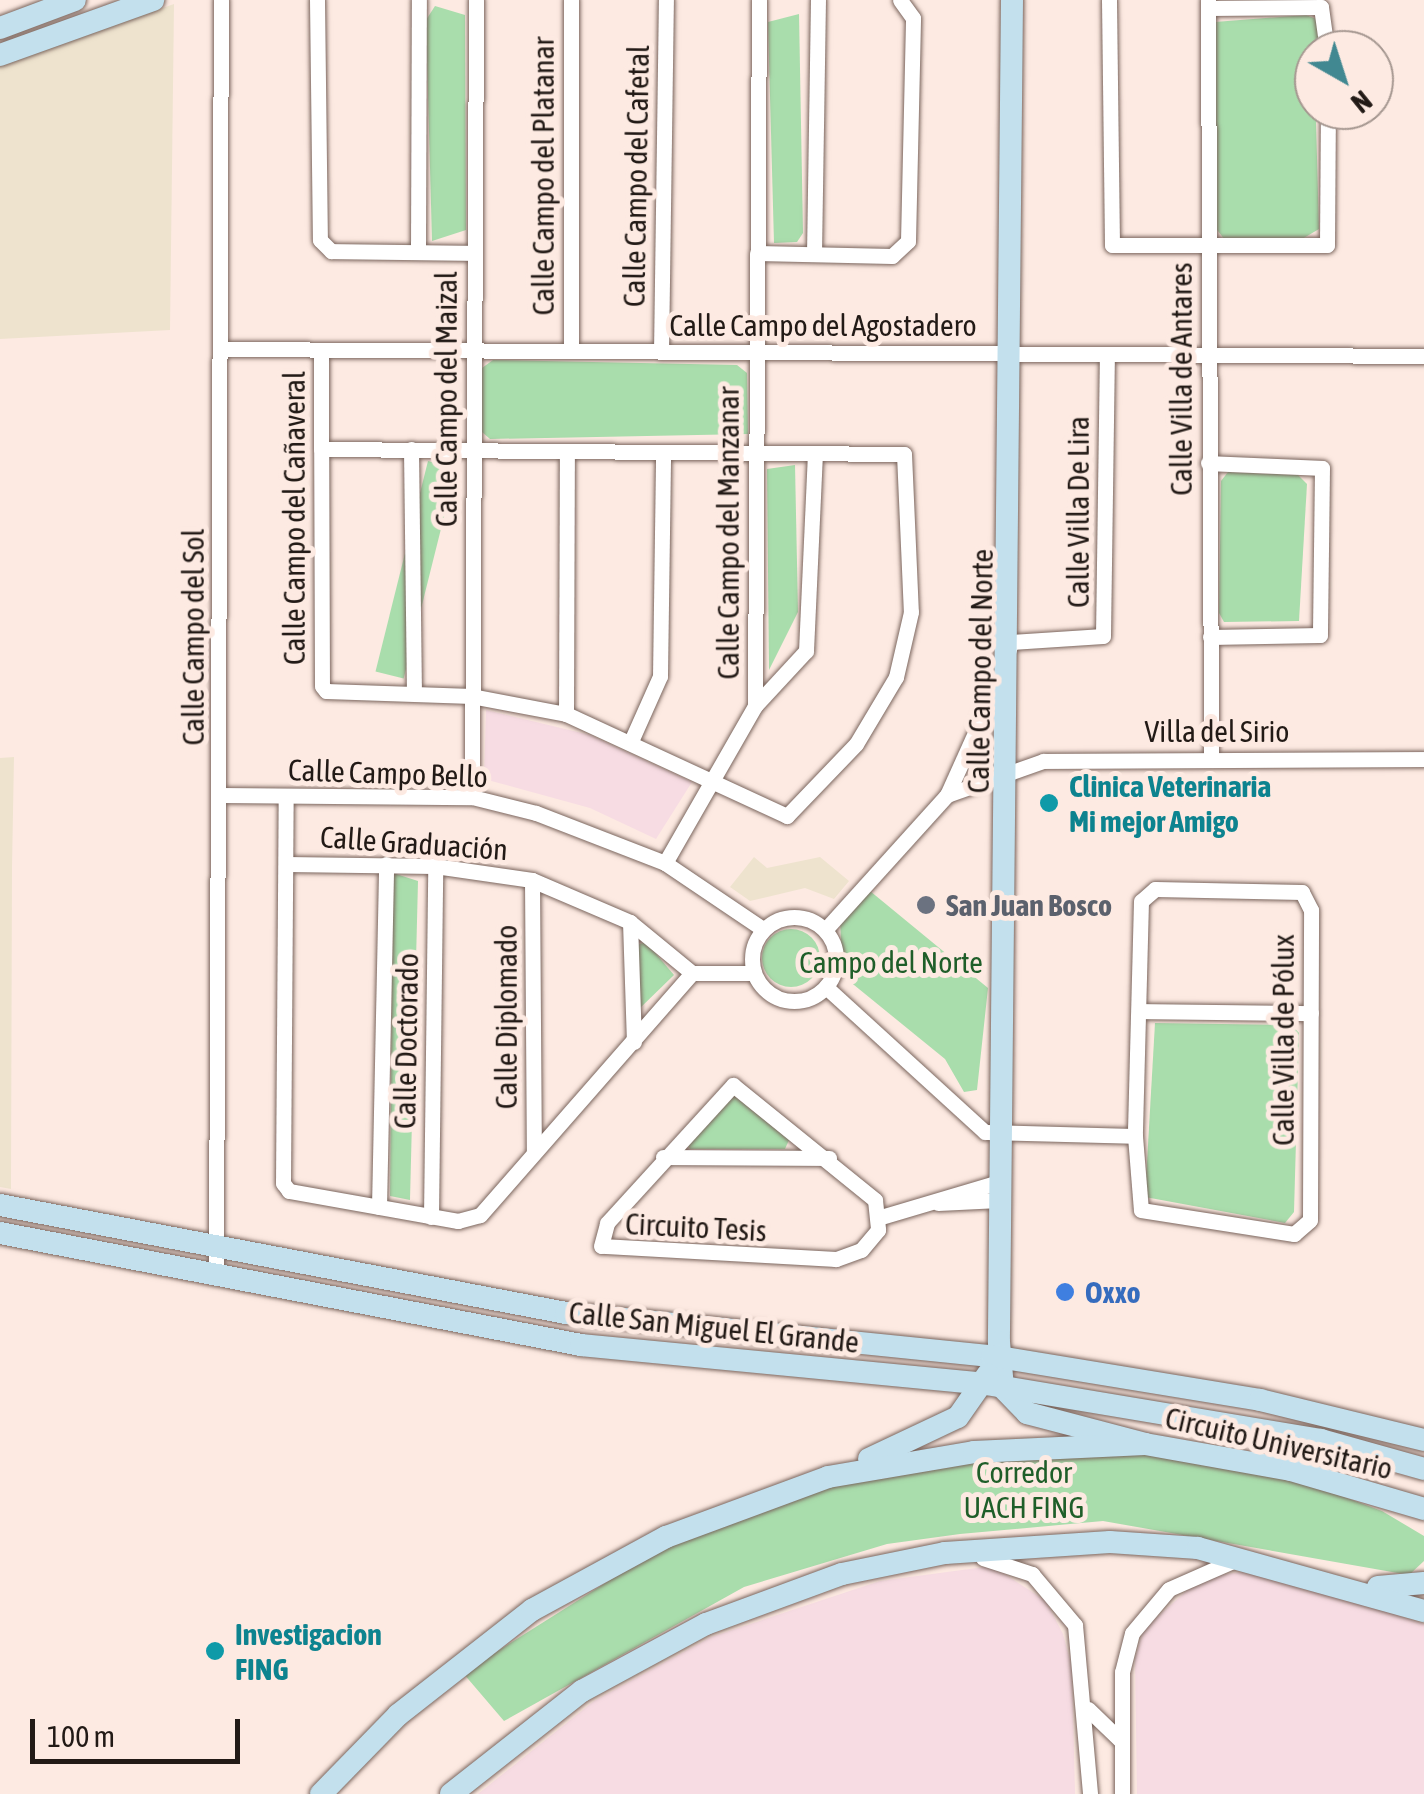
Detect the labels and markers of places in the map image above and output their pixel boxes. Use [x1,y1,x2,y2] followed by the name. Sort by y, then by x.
[1069,768,1271,838] place label: Clinica Veterinaria Mi mejor Amigo
[1038,792,1060,814] marker: Clinica Veterinaria Mi mejor Amigo
[946,887,1112,923] place label: San Juan Bosco
[915,894,937,916] marker: San Juan Bosco
[1085,1274,1141,1310] place label: Oxxo
[1054,1281,1076,1303] marker: Oxxo
[235,1616,382,1686] place label: Investigacion FING
[204,1640,226,1662] marker: Investigacion FING

